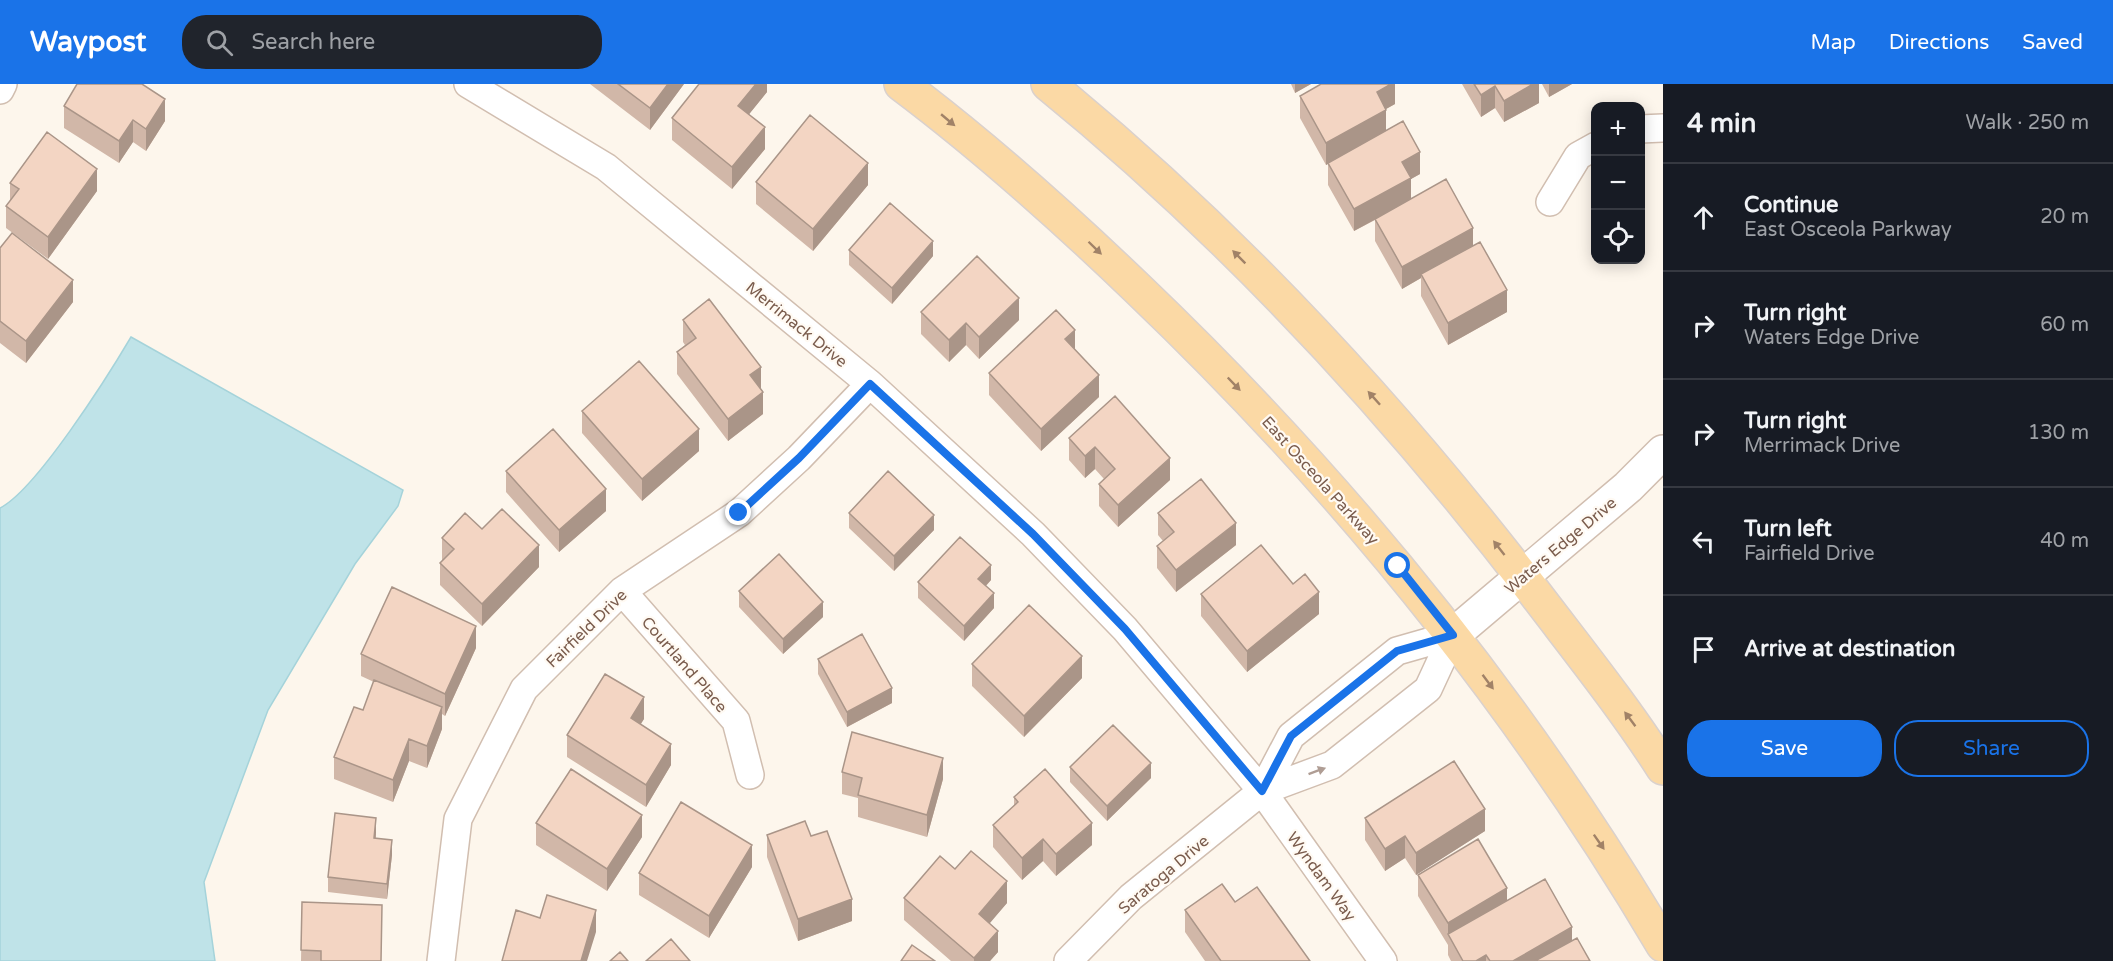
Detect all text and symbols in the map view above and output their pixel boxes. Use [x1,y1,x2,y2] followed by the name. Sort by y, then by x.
[182,15,602,69] search box
[30,25,146,59] text: Waypost
[203,26,236,59] icon: search
[251,29,375,55] text: Search here
[1810,30,1856,55] text: Map
[1889,30,1989,55] text: Directions
[2022,30,2083,55] text: Saved
[1591,102,1645,264] map controls
[1591,102,1645,156] button: +
[1687,108,1756,139] text: 4 min
[1966,111,2089,135] text: Walk · 250 m
[940,113,956,126] one-way arrow
[1591,156,1645,210] button: −
[1744,192,1839,218] text: Continue
[1687,201,1720,234] icon: ahead
[2040,205,2089,229] text: 20 m
[1591,210,1645,264] button: locate
[1744,218,1952,242] text: East Osceola Parkway
[1087,240,1101,254] one-way arrow
[1233,251,1247,265] one-way arrow
[741,278,851,372] street label: Merrimack Drive
[1744,300,1846,326] text: Turn right
[1687,309,1720,342] icon: right
[2040,313,2089,337] text: 60 m
[1744,326,1919,350] text: Waters Edge Drive
[1227,377,1241,392] one-way arrow
[1368,391,1381,406] one-way arrow
[1744,408,1846,434] text: Turn right
[1257,412,1384,549] street label: East Osceola Parkway
[1687,417,1720,450] icon: right
[2028,421,2089,445] text: 130 m
[1744,434,1900,458] text: Merrimack Drive
[1501,493,1621,598] street label: Waters Edge Drive
[725,499,751,525] route end
[1744,516,1832,542] text: Turn left
[1687,525,1720,558] icon: left
[2040,529,2089,553] text: 40 m
[1494,540,1506,555] one-way arrow
[1744,542,1875,566] text: Fairfield Drive
[1384,552,1410,578] route start
[542,585,631,672] street label: Fairfield Drive
[637,613,731,717] street label: Courtland Place
[1687,633,1720,666] icon: arrive
[1744,636,1955,662] text: Arrive at destination
[1481,674,1494,690] one-way arrow
[1625,712,1637,727] one-way arrow
[1687,720,1882,777] button: Save
[1894,720,2089,777] button: Share
[1308,766,1326,775] one-way arrow
[1282,828,1360,925] street label: Wyndam Way
[1114,831,1213,918] street label: Saratoga Drive
[1593,833,1605,849] one-way arrow

